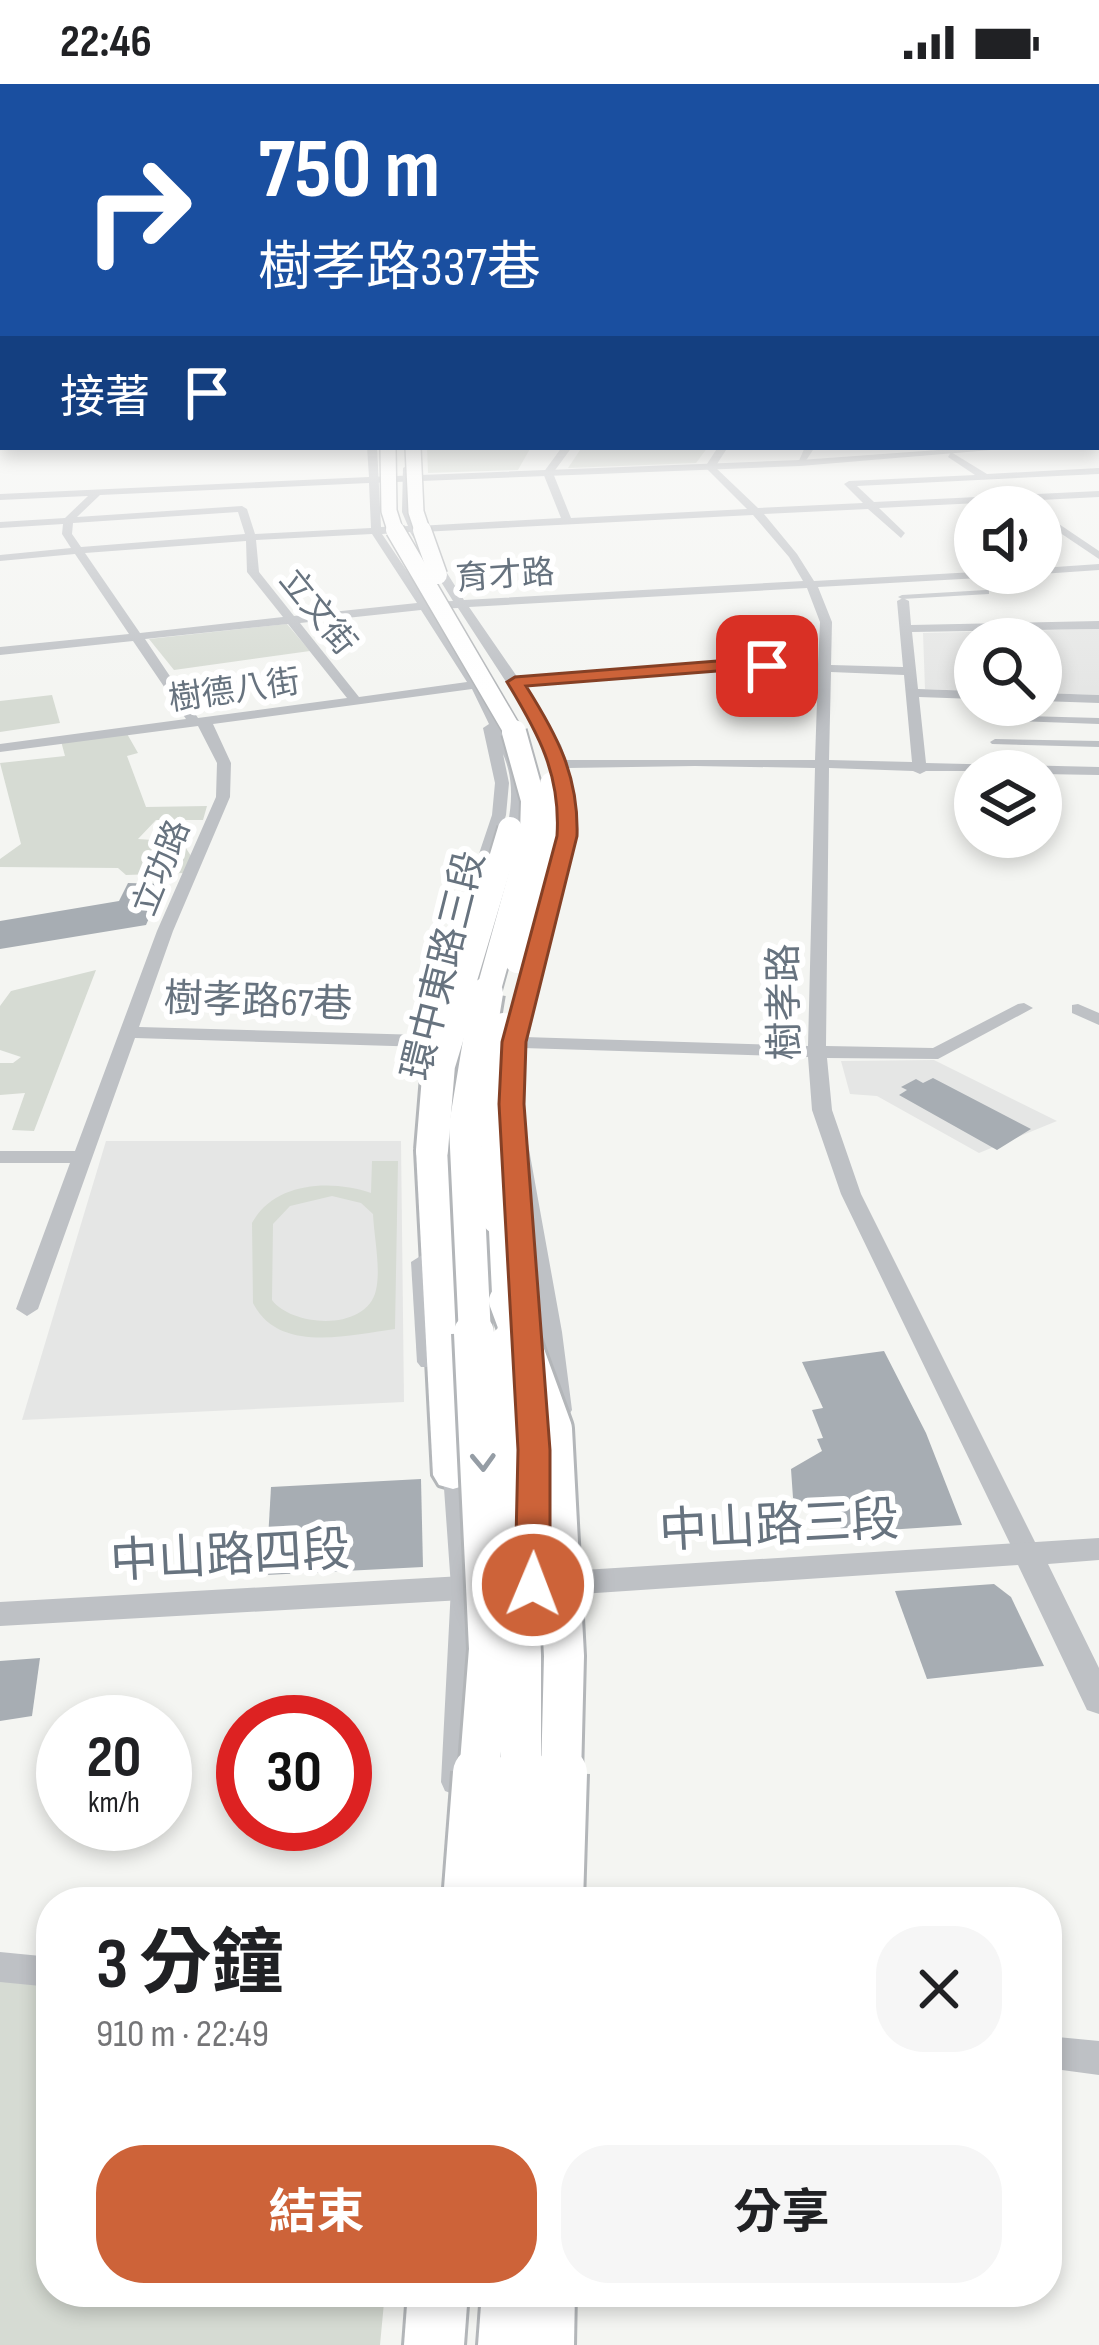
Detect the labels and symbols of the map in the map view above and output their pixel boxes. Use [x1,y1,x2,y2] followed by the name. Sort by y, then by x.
[454,553,556,599] street label: 育才路
[271,561,364,663] street label: 立文街
[716,615,818,717] pin
[166,662,302,720] street label: 樹德八街
[125,814,199,921] street label: 立功路
[393,846,496,1085] street label: 環中東路三段
[761,943,810,1061] street label: 樹孝路
[163,976,353,1029] street label: 樹孝路67巷
[470,1453,496,1472] one-way arrow
[658,1492,900,1561] street label: 中山路三段
[109,1522,351,1591] street label: 中山路四段
[470,1522,596,1648] position arrow
[216,1695,372,1851] speed limit sign: 30

